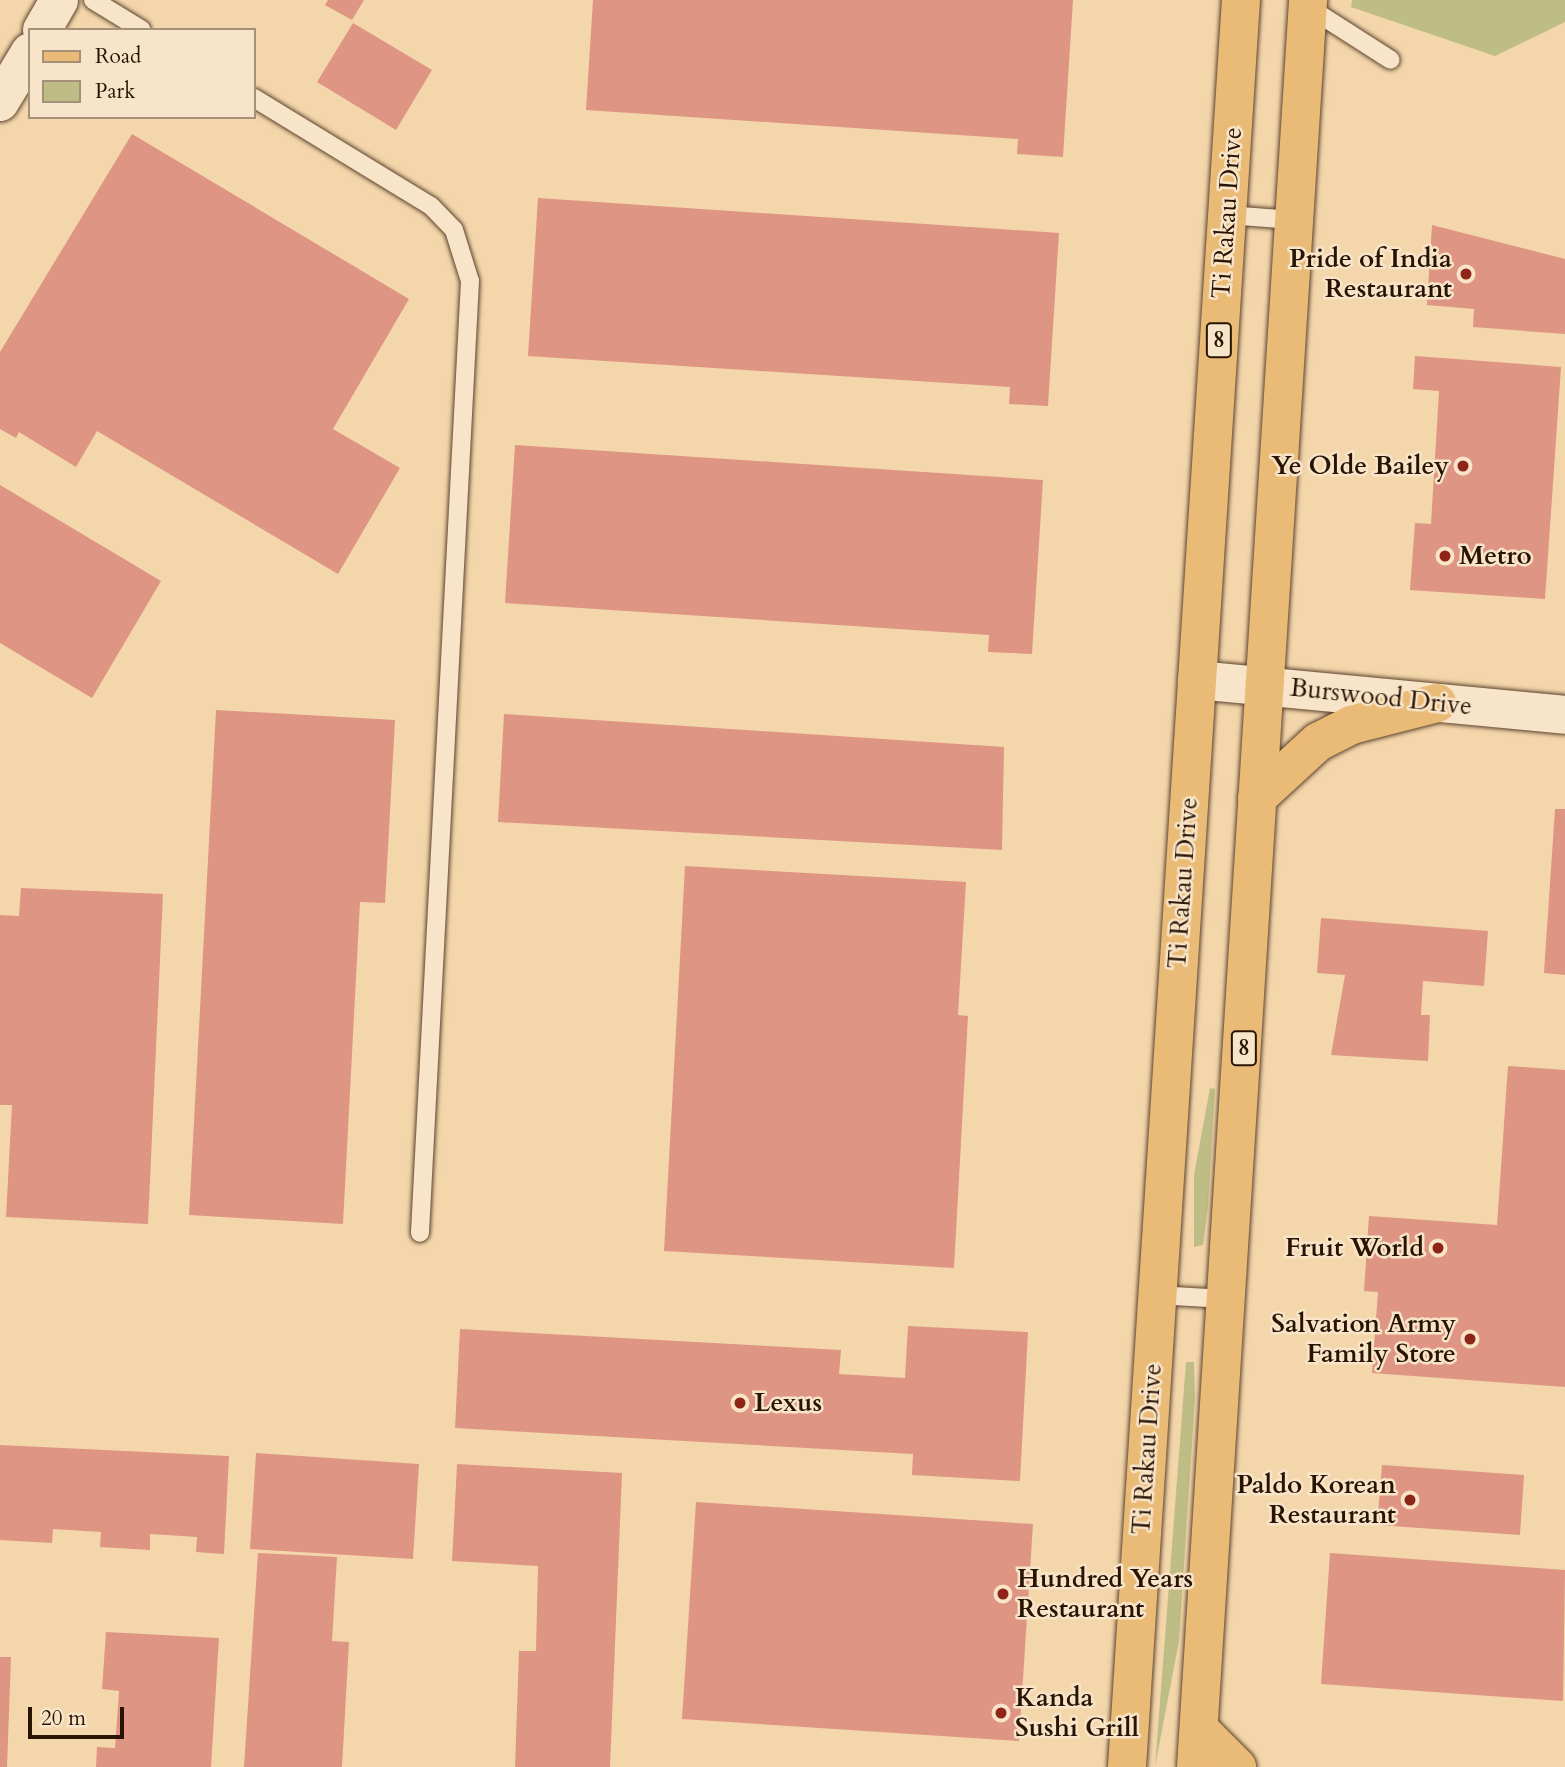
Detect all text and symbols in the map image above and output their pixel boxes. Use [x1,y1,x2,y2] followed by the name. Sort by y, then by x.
[28,28,256,119] legend
[95,42,141,71] text: Road
[95,77,135,106] text: Park
[1205,126,1249,300] street label: Ti Rakau Drive
[1289,243,1452,304] place label: Pride of India Restaurant
[1458,266,1474,282] marker: Pride of India Restaurant
[1205,320,1233,360] road number: 8
[1271,450,1449,482] place label: Ye Olde Bailey
[1455,458,1471,474] marker: Ye Olde Bailey
[1459,540,1532,572] place label: Metro
[1437,548,1453,564] marker: Metro
[1288,672,1474,722] street label: Burswood Drive
[1161,796,1205,970] street label: Ti Rakau Drive
[1230,1028,1258,1068] road number: 8
[1285,1232,1424,1264] place label: Fruit World
[1430,1240,1446,1256] marker: Fruit World
[1271,1308,1456,1370] place label: Salvation Army Family Store
[1462,1331,1478,1347] marker: Salvation Army Family Store
[1125,1362,1169,1536] street label: Ti Rakau Drive
[754,1387,822,1419] place label: Lexus
[732,1395,748,1411] marker: Lexus
[1236,1469,1396,1530] place label: Paldo Korean Restaurant
[1402,1492,1418,1508] marker: Paldo Korean Restaurant
[1017,1563,1193,1624] place label: Hundred Years Restaurant
[995,1586,1011,1602] marker: Hundred Years Restaurant
[1015,1682,1139,1744] place label: Kanda Sushi Grill
[32,1694,128,1738] scale bar
[41,1704,86,1733] text: 20 m
[993,1705,1009,1721] marker: Kanda Sushi Grill

